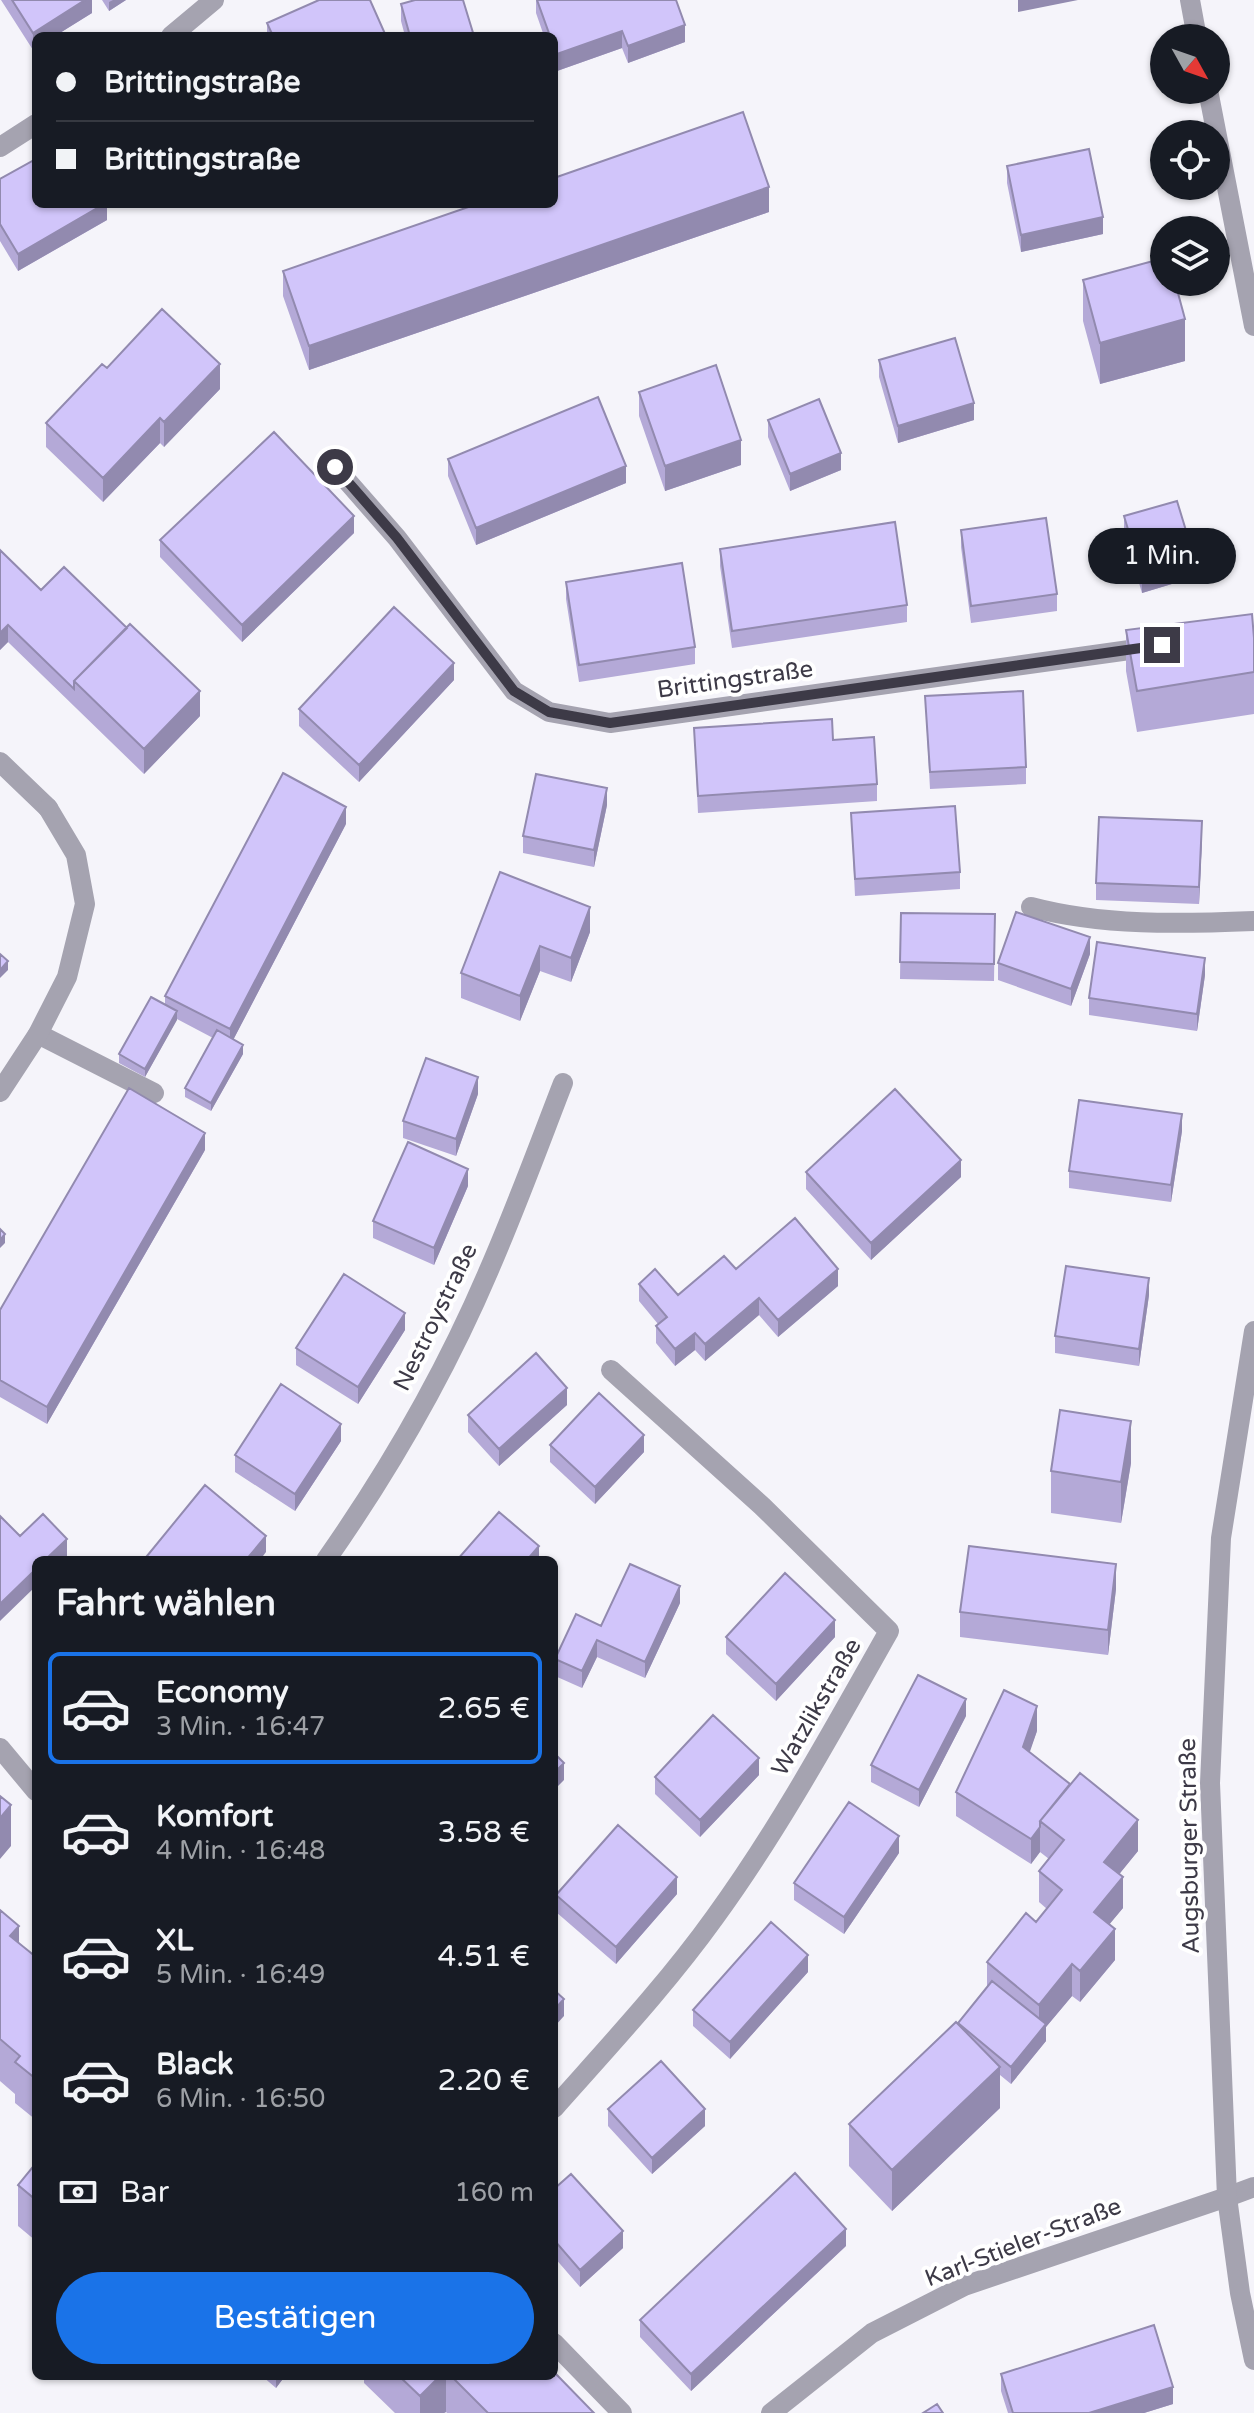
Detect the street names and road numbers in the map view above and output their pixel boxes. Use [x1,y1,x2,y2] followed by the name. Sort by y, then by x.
[655,654,815,705] street label: Brittingstraße
[387,1239,484,1396] street label: Nestroystraße
[765,1633,867,1781] street label: Watzlikstraße
[1173,1738,1206,1954] street label: Augsburger Straße
[921,2192,1125,2293] street label: Karl-Stieler-Straße

